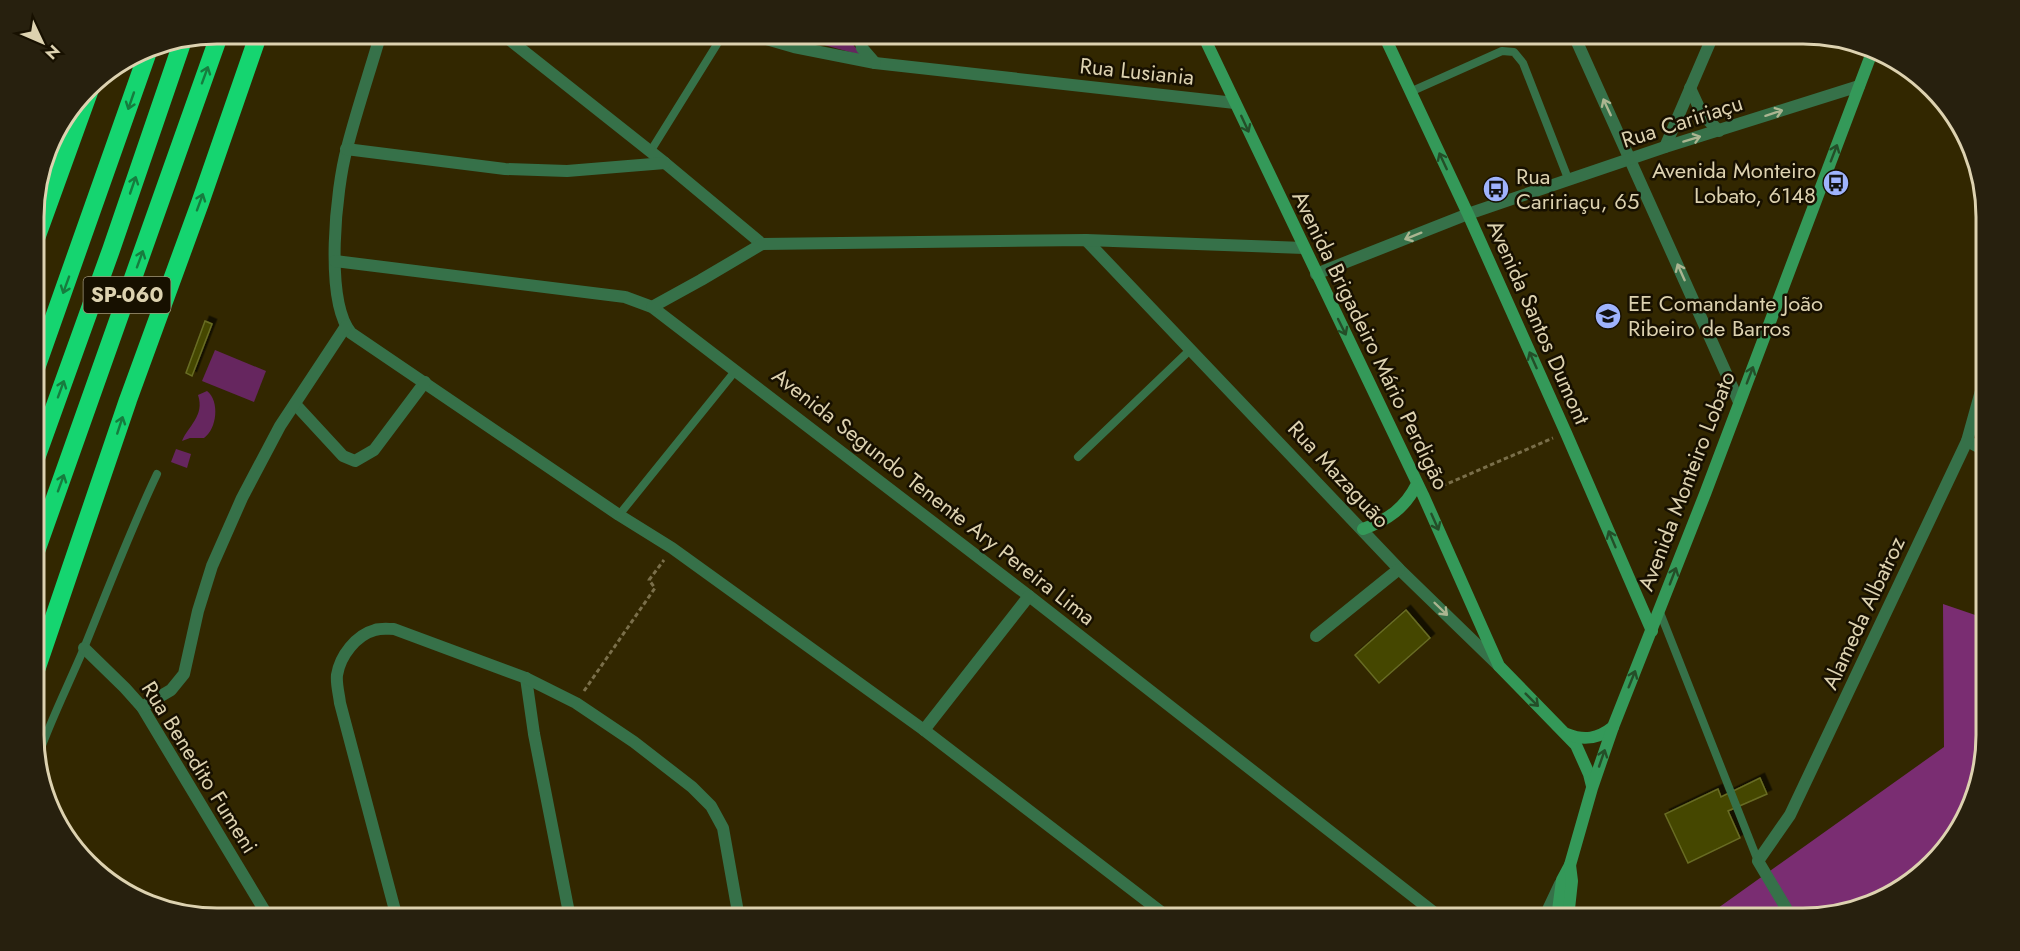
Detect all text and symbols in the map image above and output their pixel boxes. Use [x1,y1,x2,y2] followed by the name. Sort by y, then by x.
[12,12,72,72] north arrow
[40,40,65,65] text: N
[1078,49,1196,93] street label: Rua Lusiania
[201,66,212,85] one-way arrow
[1617,86,1747,156] street label: Rua Caririaçu
[124,91,135,110] one-way arrow
[1601,99,1613,117] one-way arrow
[1764,107,1783,118] one-way arrow
[1239,114,1251,132] one-way arrow
[1682,133,1701,144] one-way arrow
[1829,144,1840,163] one-way arrow
[1437,153,1448,171] one-way arrow
[1652,154,1816,211] place label: Avenida Monteiro Lobato, 6148
[1516,160,1639,217] place label: Rua Caririaçu, 65
[1821,168,1851,198] bus stop icon: Avenida Monteiro Lobato, 6148
[1481,174,1511,204] bus stop icon: Rua Caririaçu, 65
[129,176,140,195] one-way arrow
[1284,185,1458,495] street label: Avenida Brigadeiro Mário Perdigão
[195,193,206,212] one-way arrow
[1480,215,1599,430] street label: Avenida Santos Dumont
[1405,231,1423,242] one-way arrow
[136,250,147,269] one-way arrow
[1675,263,1686,281] one-way arrow
[59,275,70,294] one-way arrow
[84,277,170,313] road number: SP-060
[1628,287,1823,344] place label: EE Comandante João Ribeiro de Barros
[1593,301,1623,331] school or university icon: EE Comandante João Ribeiro de Barros
[1336,317,1348,335] one-way arrow
[1527,352,1539,370] one-way arrow
[766,360,1102,632] street label: Avenida Segundo Tenente Ary Pereira Lima
[1745,366,1756,384] one-way arrow
[1629,367,1743,595] street label: Avenida Monteiro Lobato
[56,380,67,399] one-way arrow
[1281,413,1397,535] street label: Rua Mazaguão
[115,416,126,435] one-way arrow
[56,474,67,492] one-way arrow
[1430,512,1441,530] one-way arrow
[1605,530,1617,548] one-way arrow
[1814,531,1912,695] street label: Alameda Albatroz
[1668,568,1679,586] one-way arrow
[1434,602,1449,617] one-way arrow
[1628,670,1639,689] one-way arrow
[134,675,266,859] street label: Rua Benedito Fumeni
[1525,692,1540,707] one-way arrow
[1598,749,1609,767] one-way arrow

